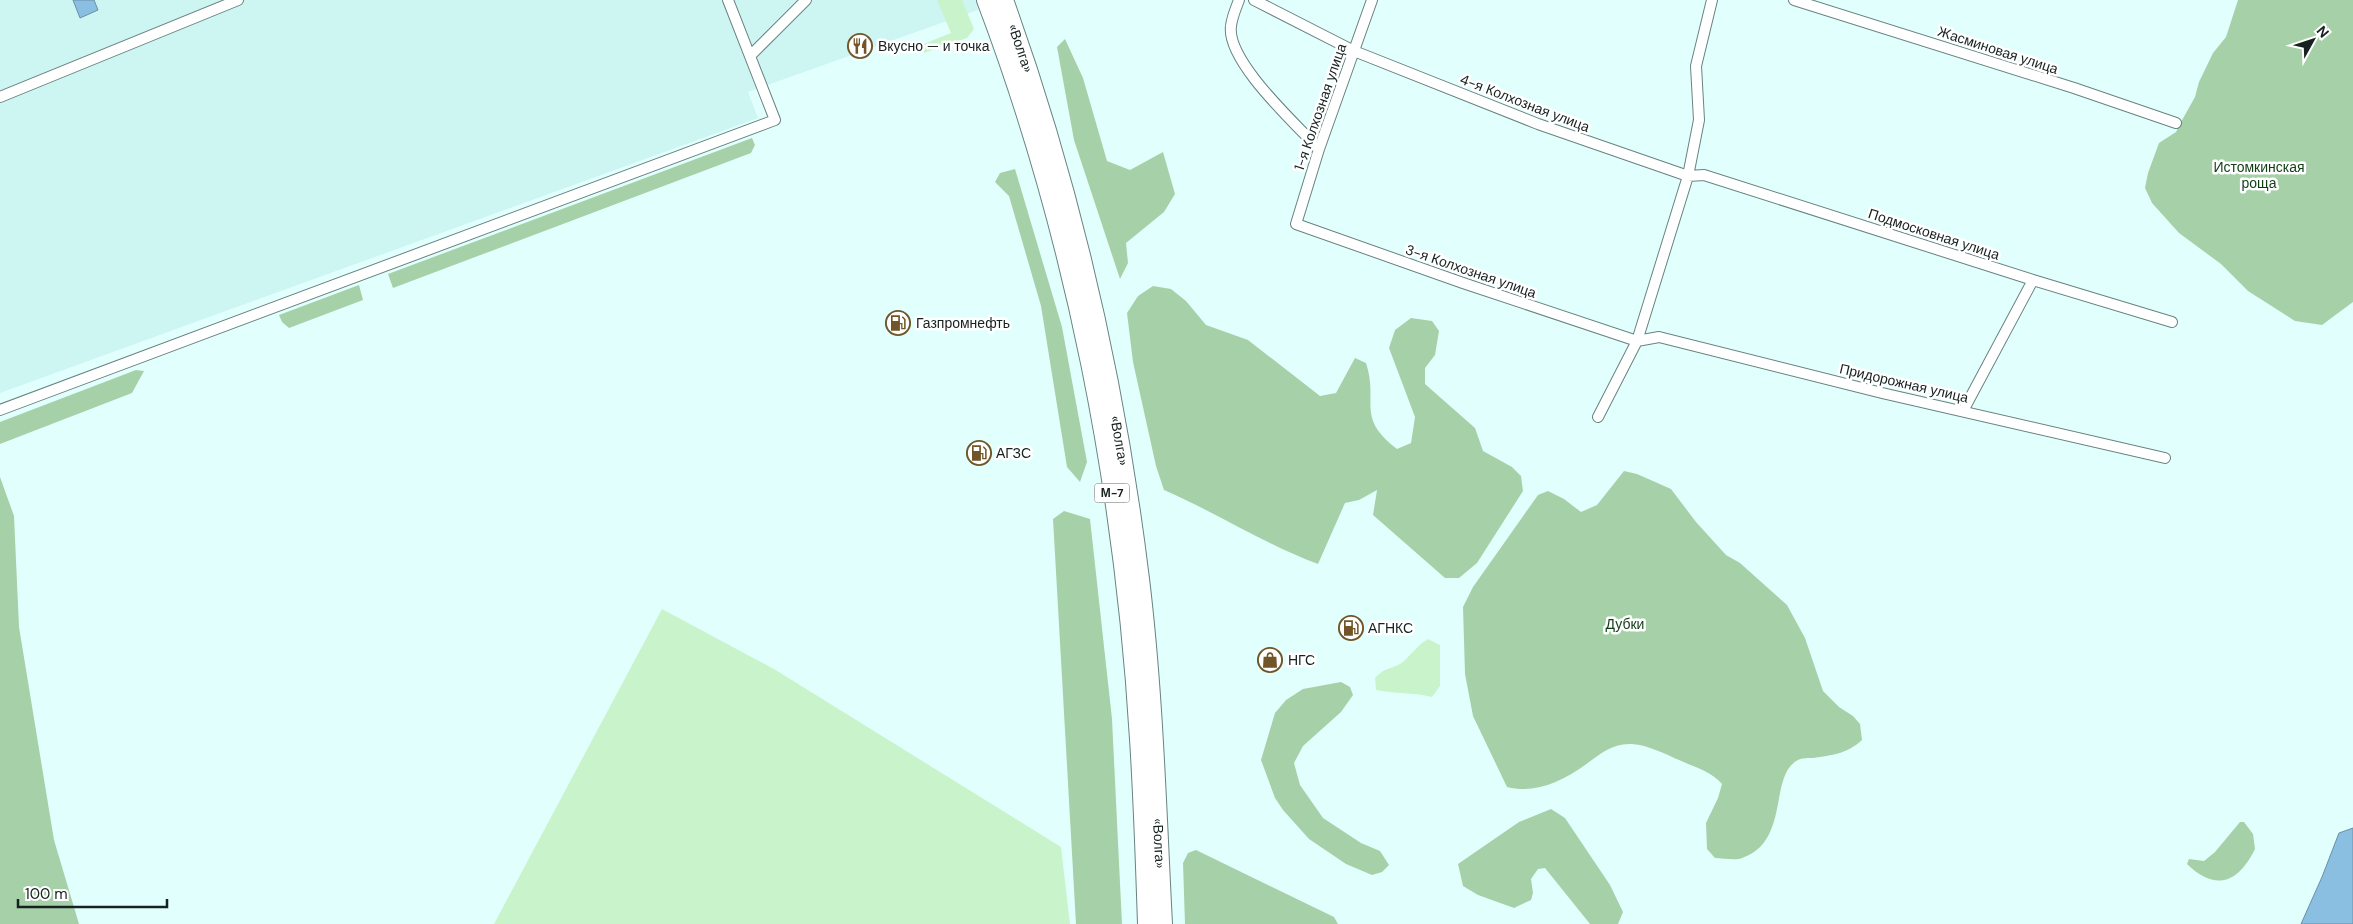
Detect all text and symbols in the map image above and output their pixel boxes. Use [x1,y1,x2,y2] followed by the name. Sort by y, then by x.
[2288,15,2338,65] north arrow
[1004,21,1037,75] street label: «Волга»
[1935,22,2061,78] street label: Жасминовая улица
[2313,22,2333,41] text: N
[847,33,873,59] restaurant icon: Вкусно — и точка
[878,37,990,55] place label: Вкусно — и точка
[1290,41,1350,173] street label: 1-я Колхозная улица
[1458,70,1593,136] street label: 4-я Колхозная улица
[2213,158,2305,192] park label: Истомкинская роща
[1866,204,2002,264] street label: Подмосковная улица
[1403,240,1539,302] street label: 3-я Колхозная улица
[885,310,911,336] fuel station icon: Газпромнефть
[916,314,1010,332] place label: Газпромнефть
[1838,359,1970,407] street label: Придорожная улица
[1106,414,1133,467] street label: «Волга»
[966,440,992,466] fuel station icon: АГЗС
[996,444,1031,462] place label: АГЗС
[1094,483,1130,502] road number: М-7
[1338,615,1364,641] fuel station icon: АГНКС
[1606,615,1644,633] park label: Дубки
[1368,619,1413,637] place label: АГНКС
[1257,647,1283,673] shop icon: НГС
[1288,651,1315,669] place label: НГС
[1149,818,1169,869] street label: «Волга»
[18,876,166,908] scale bar
[25,884,68,904] text: 100 m

